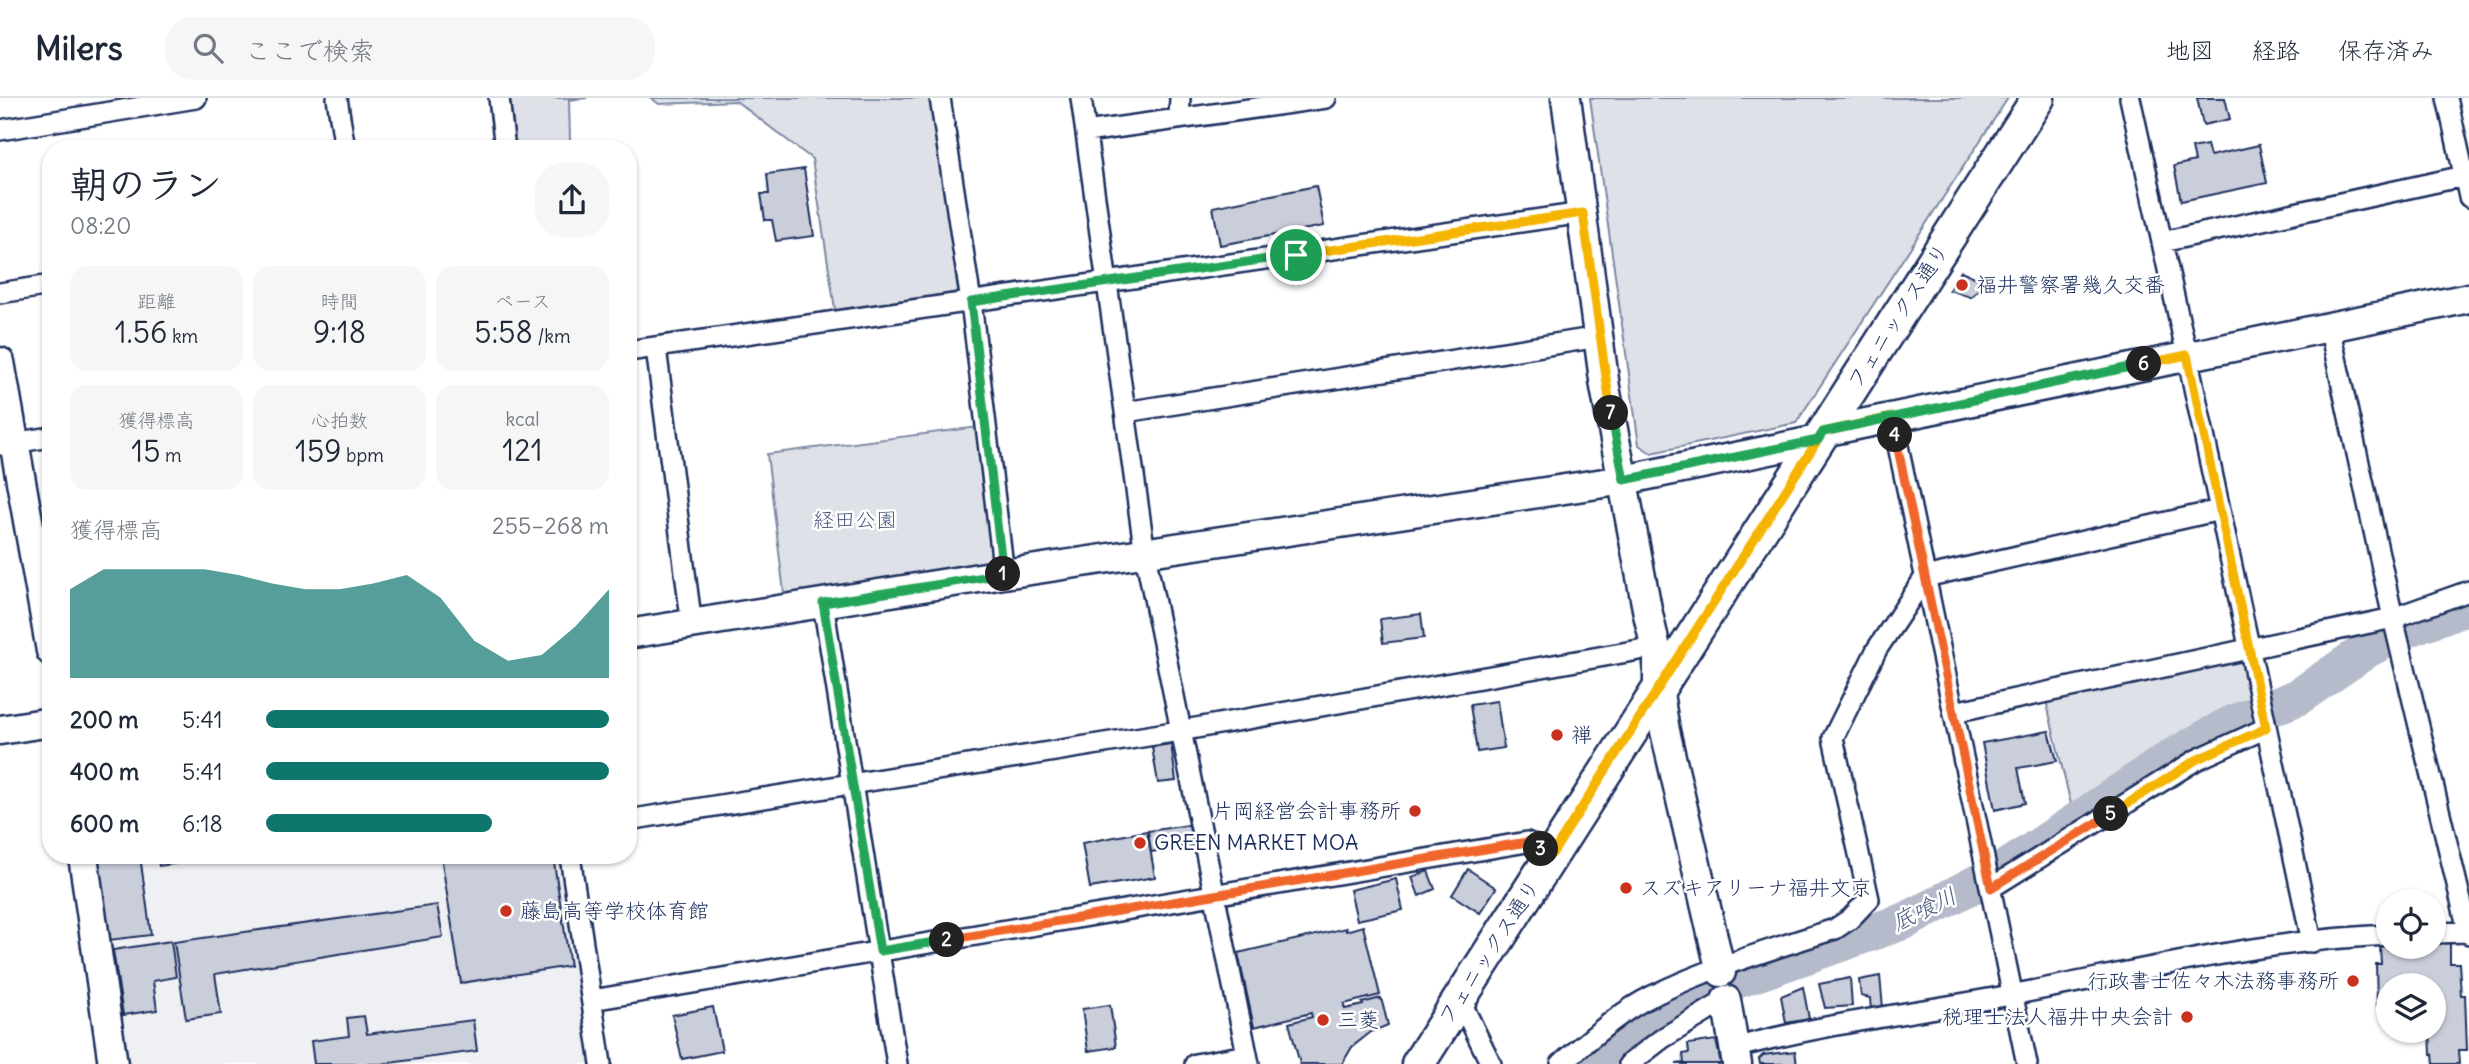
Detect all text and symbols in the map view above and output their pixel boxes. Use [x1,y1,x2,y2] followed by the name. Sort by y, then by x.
[165,17,655,80] search box
[35,27,123,69] text: Milers
[189,29,227,67] icon: search
[245,34,375,67] text: ここで検索
[2166,35,2214,65] text: 地図
[2252,35,2300,65] text: 経路
[2338,35,2434,65] text: 保存済み
[70,161,222,208] text: 朝のラン
[535,163,609,237] button: share
[70,211,131,240] text: 08:20
[1266,225,1326,285] pin
[1277,236,1315,274] icon: arrive
[1841,238,1955,393] street label: フェニックス通り
[1976,271,2165,298] place label: 福井警察署幾久交番
[1954,277,1970,293] marker: 福井警察署幾久交番
[137,289,176,313] text: 距離
[320,289,359,313] text: 時間
[495,289,550,313] text: ペース
[115,313,167,351] text: 1.56
[313,313,366,351] text: 9:18
[474,313,533,351] text: 5:58
[167,324,198,348] text: km
[533,324,571,348] text: /km
[2126,346,2162,382] pin: 6
[2138,351,2149,375] text: 6
[1594,396,1628,430] pin: 7
[1606,400,1615,424] text: 7
[505,407,540,431] text: kcal
[118,408,195,432] text: 獲得標高
[311,408,368,432] text: 心拍数
[1878,418,1912,452] pin: 4
[1889,422,1900,446] text: 4
[502,431,543,469] text: 121
[131,432,160,470] text: 15
[295,432,341,470] text: 159
[160,443,182,467] text: m
[341,443,384,467] text: bpm
[813,506,897,533] park label: 経田公園
[492,511,609,540] text: 255–268 m
[70,515,162,544] text: 獲得標高
[986,556,1020,592] pin: 1
[999,561,1006,585] text: 1
[70,705,139,734] text: 200 m
[182,705,223,734] text: 5:41
[1571,721,1592,748] place label: 禅
[1549,727,1565,743] marker: 禅
[70,757,139,786] text: 400 m
[182,757,223,786] text: 5:41
[2094,796,2128,832] pin: 5
[1212,797,1401,824] place label: 片岡経営会計事務所
[2105,801,2116,825] text: 5
[1407,803,1423,819] marker: 片岡経営会計事務所
[70,809,139,838] text: 600 m
[182,809,223,838] text: 6:18
[1154,829,1358,856] place label: GREEN MARKET MOA
[1524,832,1558,866] pin: 3
[1132,835,1148,851] marker: GREEN MARKET MOA
[1535,836,1546,860] text: 3
[1432,874,1546,1029] street label: フェニックス通り
[1640,874,1872,901] place label: スズキアリーナ福井文京
[1618,880,1634,896] marker: スズキアリーナ福井文京
[1886,880,1961,937] water label: 底喰川
[2376,889,2446,1043] map controls
[2376,889,2446,959] button: locate
[520,897,709,924] place label: 藤島高等学校体育館
[498,903,514,919] marker: 藤島高等学校体育館
[930,922,964,958] pin: 2
[941,927,952,951] text: 2
[2087,967,2339,994] place label: 行政書士佐々木法務事務所
[2345,973,2361,989] marker: 行政書士佐々木法務事務所
[2376,973,2446,1043] button: layers
[1942,1003,2173,1030] place label: 税理士法人福井中央会計
[1337,1006,1379,1033] place label: 三菱
[2179,1009,2195,1025] marker: 税理士法人福井中央会計
[1315,1012,1331,1028] marker: 三菱

